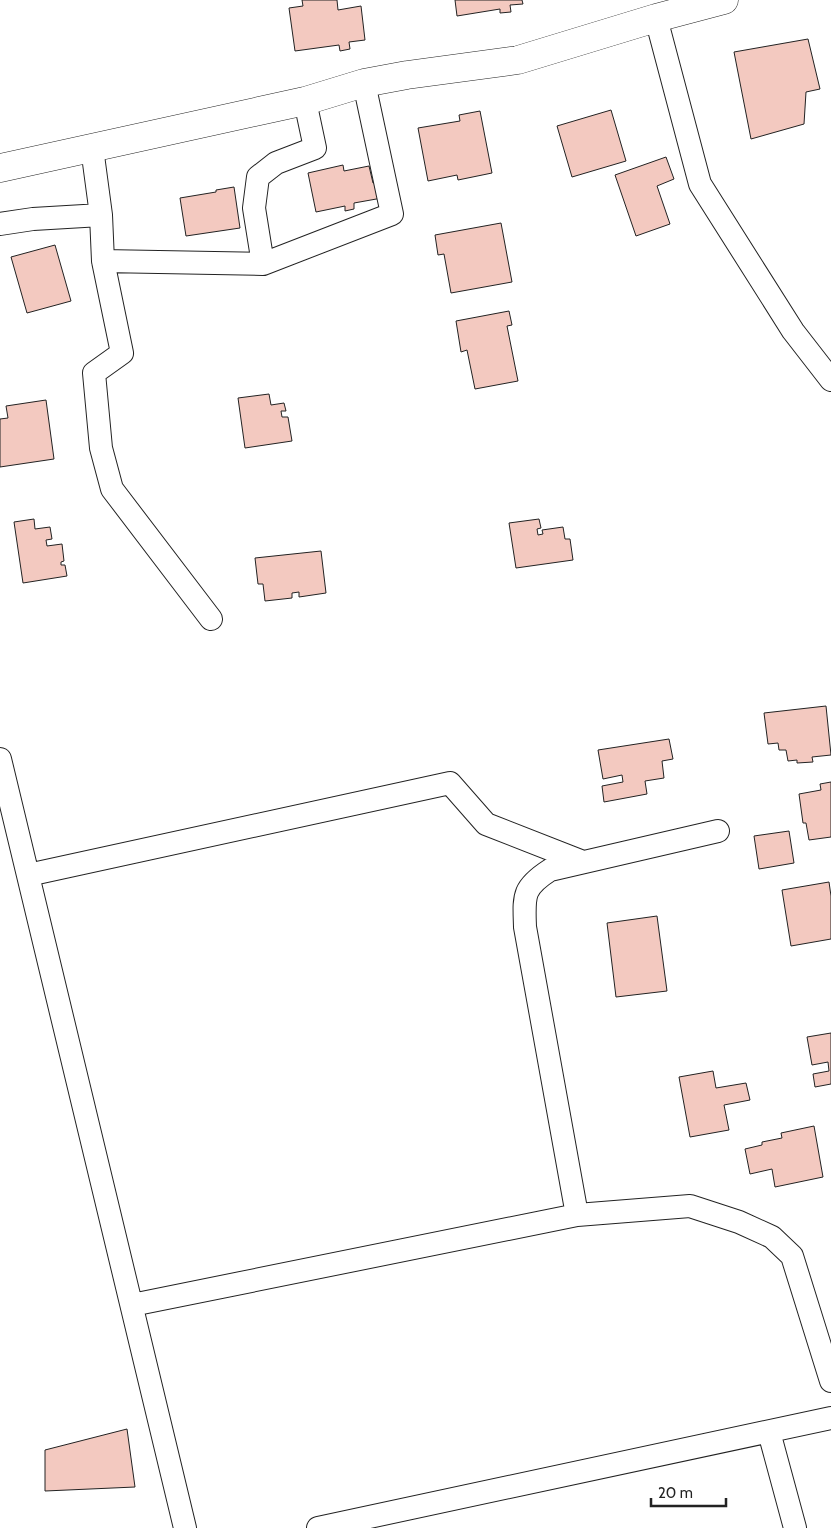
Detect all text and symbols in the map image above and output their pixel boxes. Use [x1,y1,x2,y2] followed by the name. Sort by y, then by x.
[651,1476,726,1508] scale bar
[658,1484,693,1502] text: 20 m

